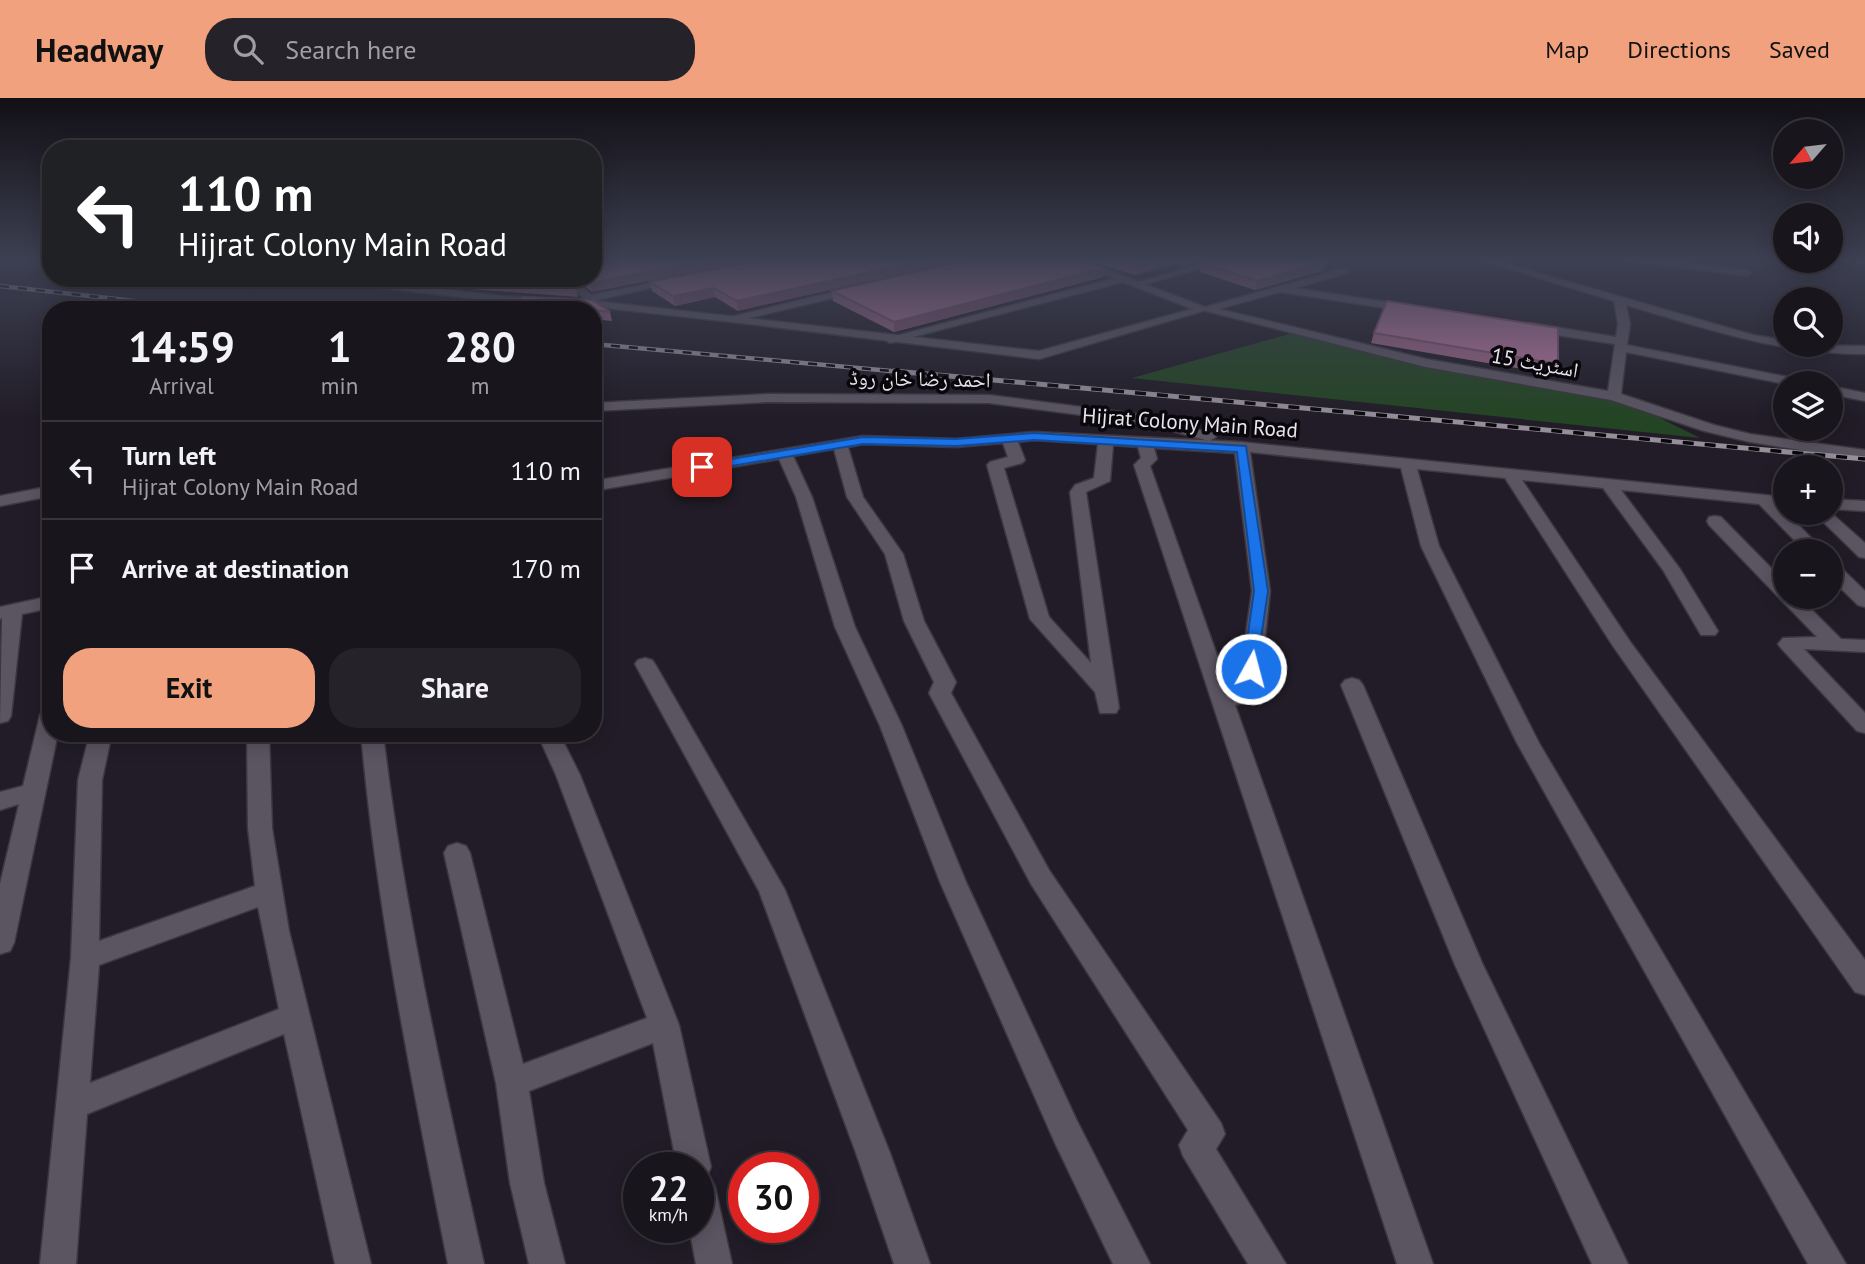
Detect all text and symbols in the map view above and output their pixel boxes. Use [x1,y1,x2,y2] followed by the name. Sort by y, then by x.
[205,18,695,81] search box
[35,28,163,71] text: Headway
[229,30,267,68] icon: search
[285,33,416,66] text: Search here
[1545,34,1589,65] text: Map
[1627,34,1731,65] text: Directions
[1769,34,1830,65] text: Saved
[1773,119,1843,189] north arrow
[1773,119,1843,609] map controls
[178,161,313,225] text: 110 m
[63,168,154,259] icon: left
[1773,203,1843,273] button: sound
[178,223,507,265] text: Hijrat Colony Main Road
[1773,287,1843,357] button: search
[128,319,235,374] text: 14:59
[328,319,351,374] text: 1
[444,319,516,374] text: 280
[1490,342,1581,383] street label: اسٹریٹ 15
[849,364,991,393] street label: احمد رضا خان روڈ
[149,371,214,400] text: Arrival
[321,371,358,400] text: min
[471,371,489,400] text: m
[1773,371,1843,441] button: layers
[1081,402,1299,443] street label: Hijrat Colony Main Road
[672,437,732,497] pin
[122,439,216,472] text: Turn left
[683,448,721,486] icon: arrive
[63,451,101,489] icon: left
[510,454,581,487] text: 110 m
[1773,455,1843,525] button: +
[122,472,358,501] text: Hijrat Colony Main Road
[1773,539,1843,609] button: −
[63,549,101,587] icon: arrive
[122,552,349,585] text: Arrive at destination
[510,552,581,585] text: 170 m
[1214,632,1288,706] position arrow
[63,648,315,728] button: Exit
[329,648,581,728] button: Share
[728,1152,819,1243] speed limit sign: 30
[649,1165,688,1211] text: 22
[649,1203,688,1226] text: km/h

